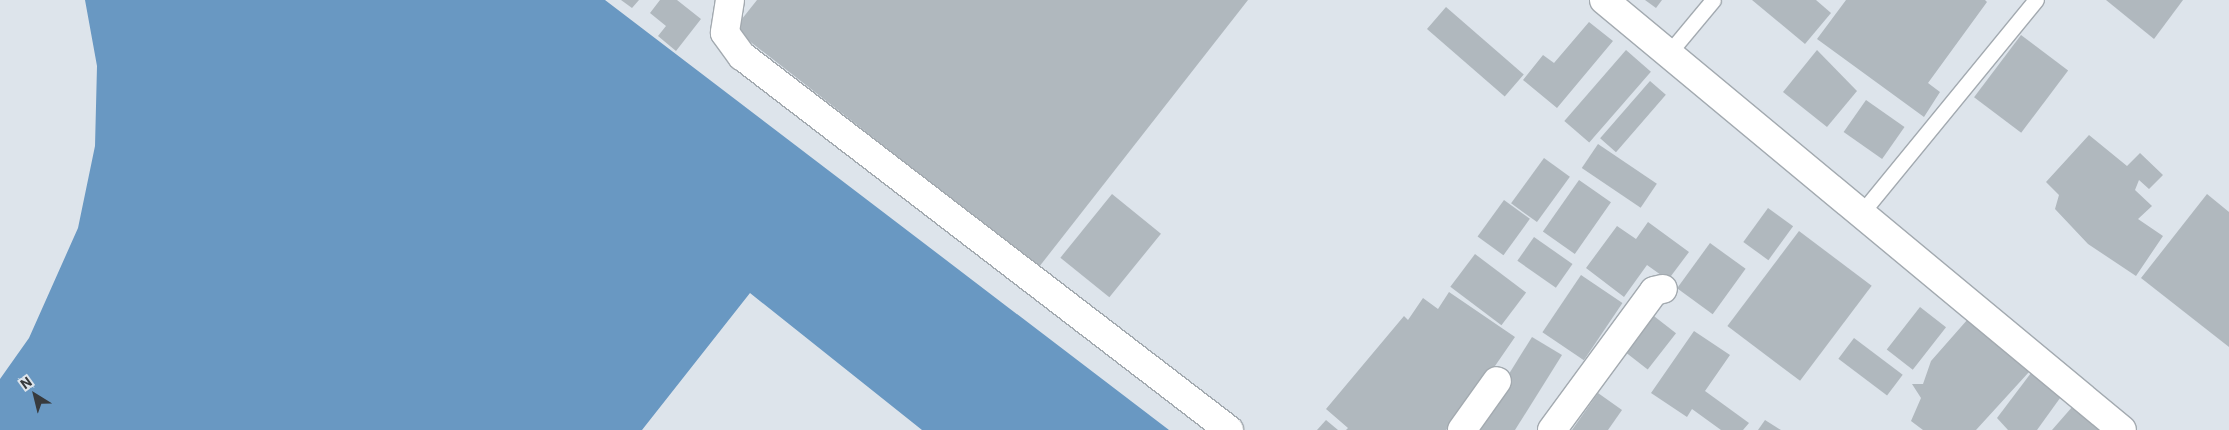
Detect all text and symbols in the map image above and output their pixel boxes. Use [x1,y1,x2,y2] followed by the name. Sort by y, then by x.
[10,370,60,420] north arrow
[17,373,35,392] text: N

